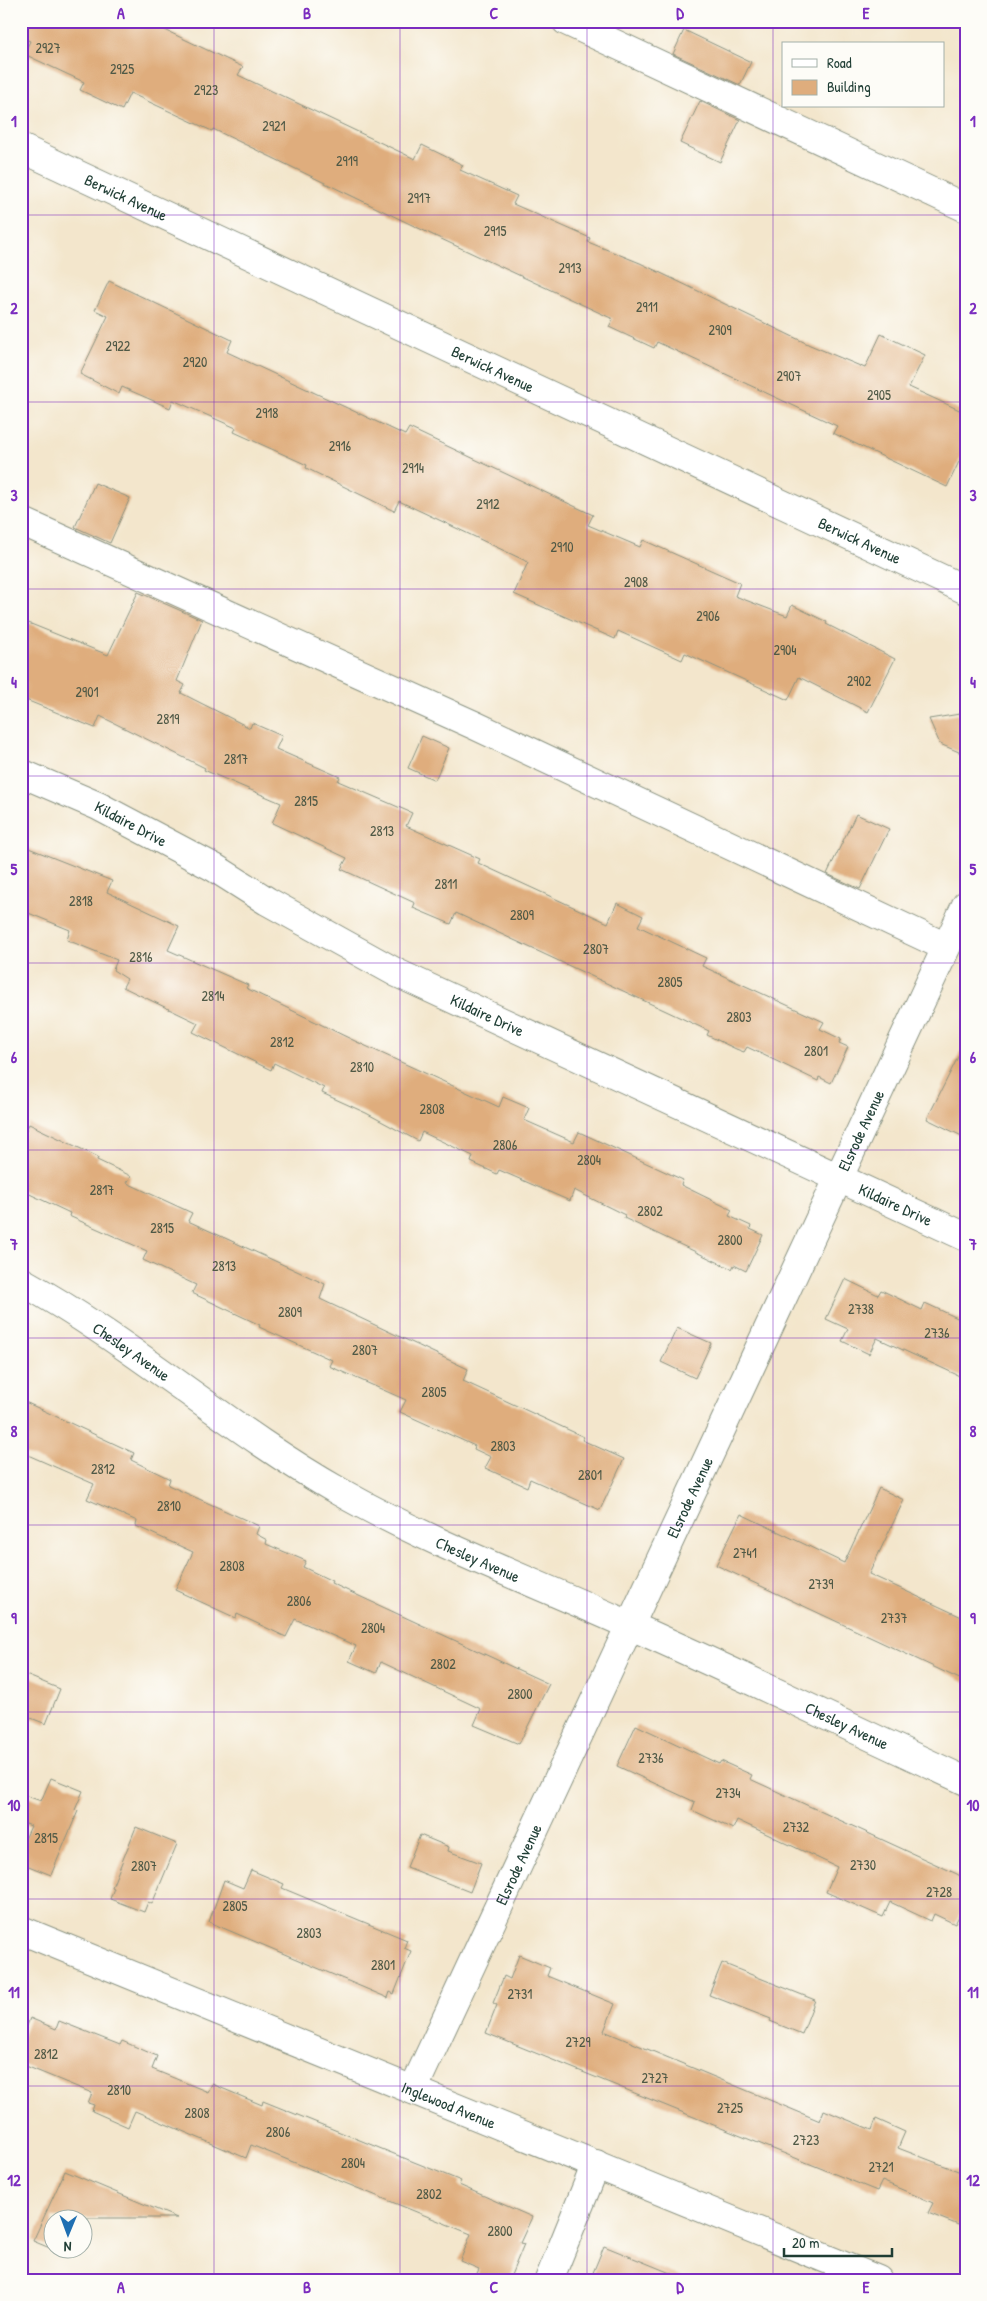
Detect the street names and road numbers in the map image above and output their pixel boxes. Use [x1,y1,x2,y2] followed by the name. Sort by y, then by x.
[81,168,172,226] street label: Berwick Avenue
[448,340,538,398] street label: Berwick Avenue
[815,512,905,569] street label: Berwick Avenue
[91,795,171,852] street label: Kildaire Drive
[447,988,528,1042] street label: Kildaire Drive
[832,1086,889,1174] street label: Elsrode Avenue
[855,1178,936,1231] street label: Kildaire Drive
[88,1317,175,1386] street label: Chesley Avenue
[661,1453,718,1541] street label: Elsrode Avenue
[432,1531,524,1588] street label: Chesley Avenue
[802,1696,893,1755] street label: Chesley Avenue
[490,1820,547,1908] street label: Elsrode Avenue
[398,2076,500,2134] street label: Inglewood Avenue

